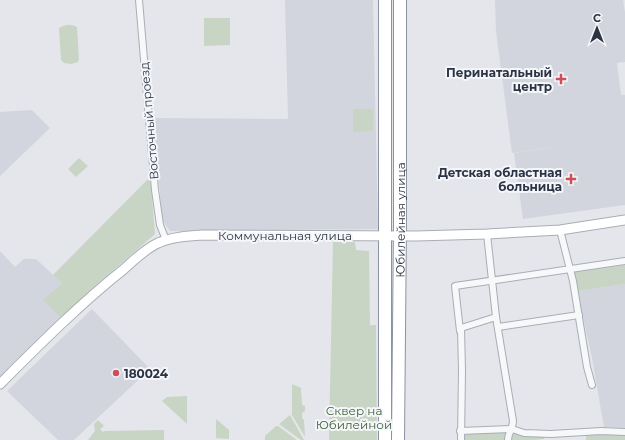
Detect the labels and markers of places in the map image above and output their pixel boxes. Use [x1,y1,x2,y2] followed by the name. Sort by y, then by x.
[446,65,552,94] place label: Перинатальный центр
[555,73,567,85] marker: Перинатальный центр
[438,165,562,194] place label: Детская областная больница
[565,173,577,185] marker: Детская областная больница
[124,366,169,381] place label: 180024
[111,368,121,378] marker: 180024

